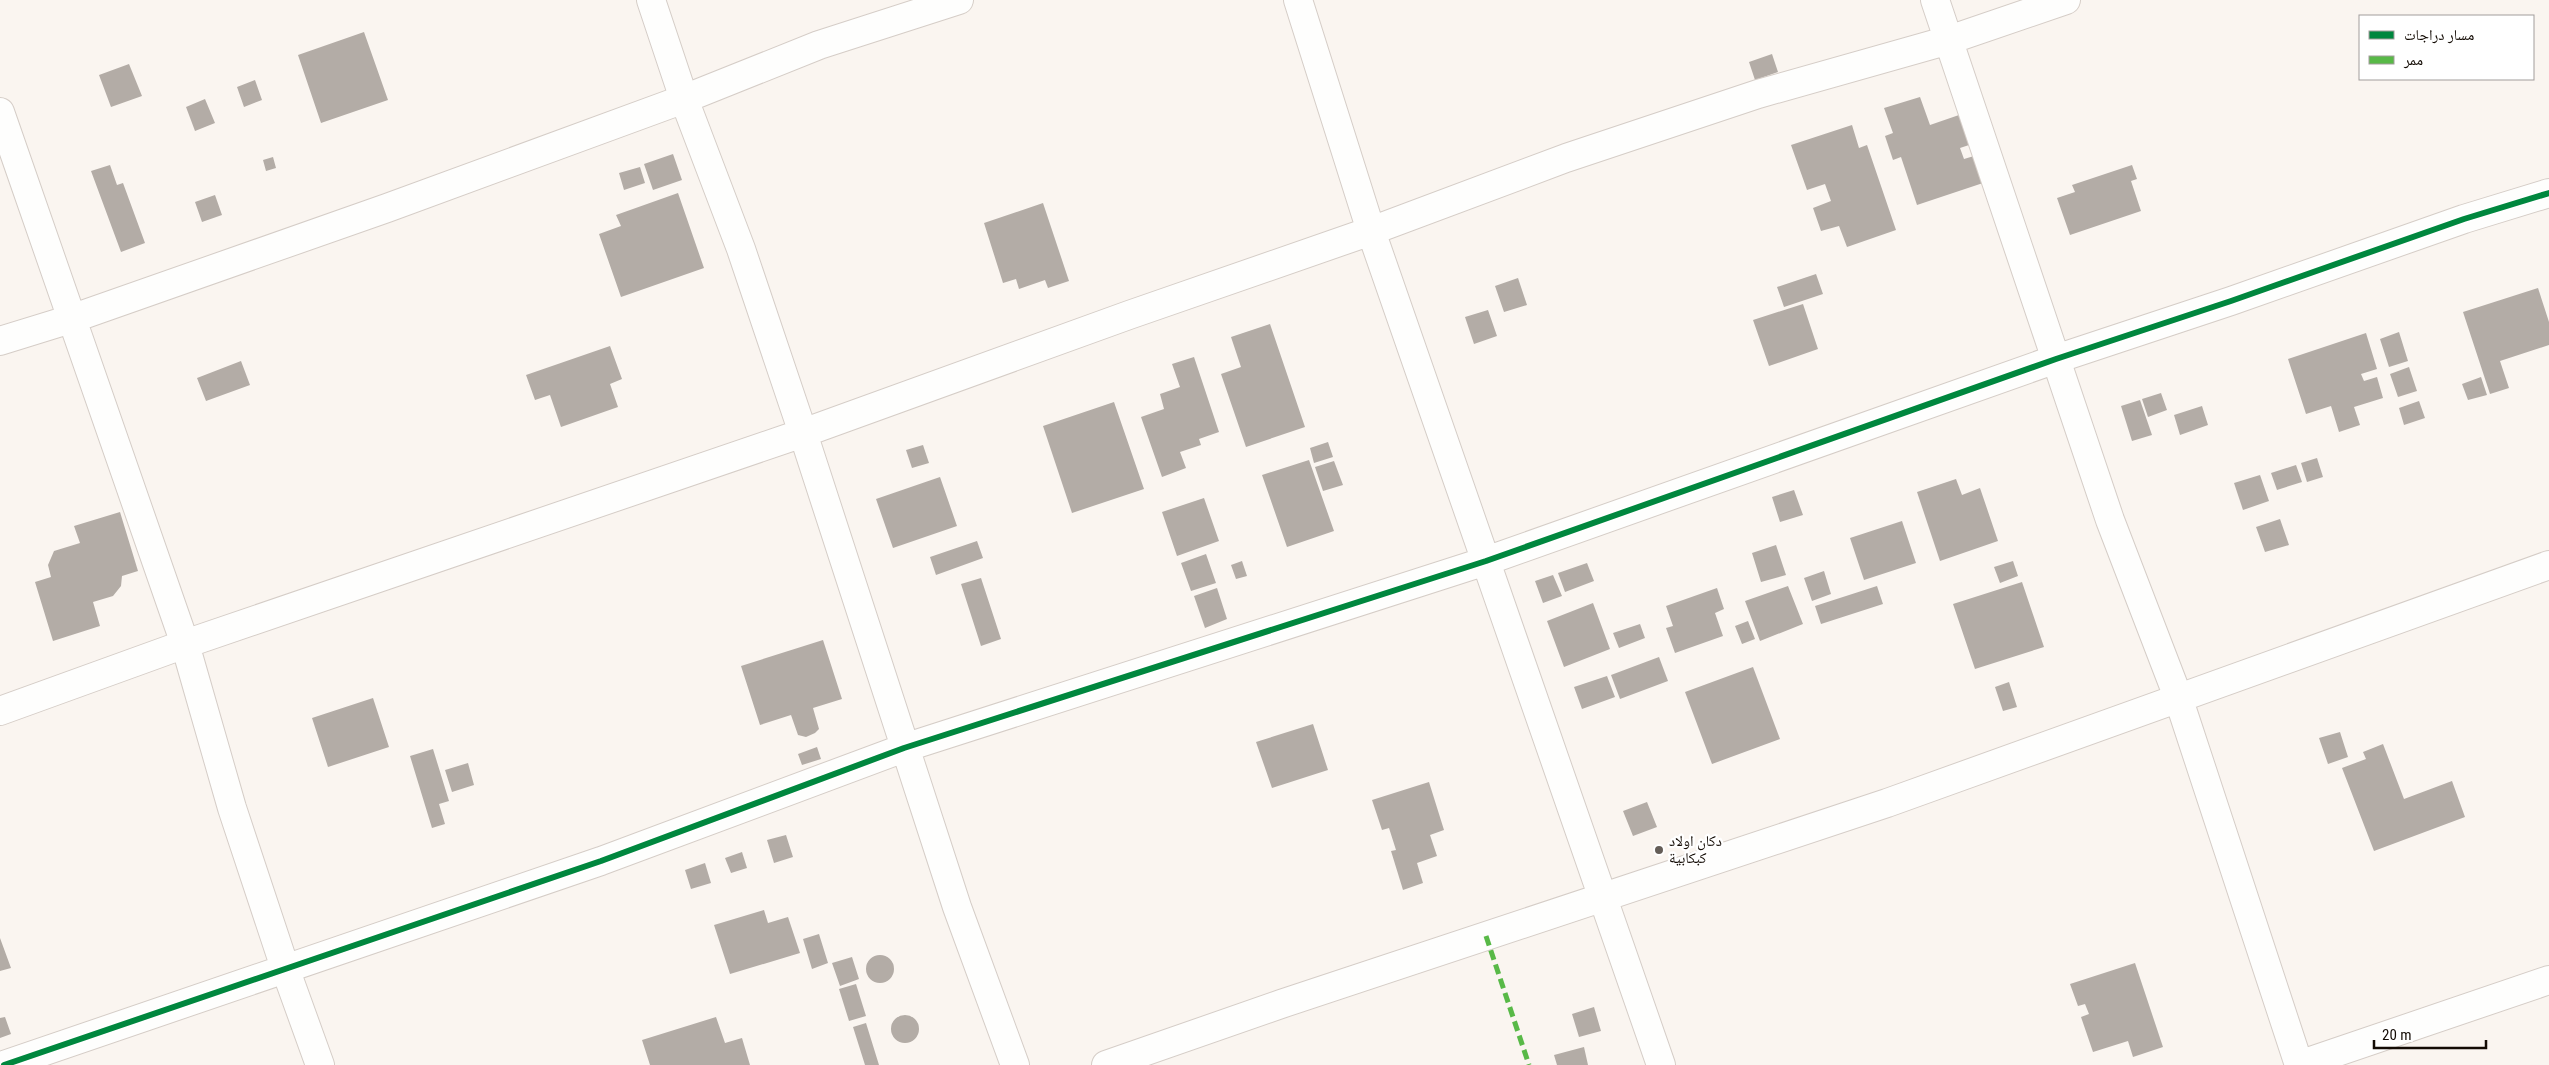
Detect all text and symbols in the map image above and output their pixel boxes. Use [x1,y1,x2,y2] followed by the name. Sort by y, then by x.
[2359,15,2534,80] legend
[2404,26,2474,44] text: مسار دراجات
[2403,51,2423,69] text: ممر
[1669,832,1722,867] place label: دكان اولاد كبكابية
[1653,844,1665,856] marker: دكان اولاد كبكابية
[2374,1018,2486,1050] scale bar
[2382,1026,2412,1044] text: 20 m

